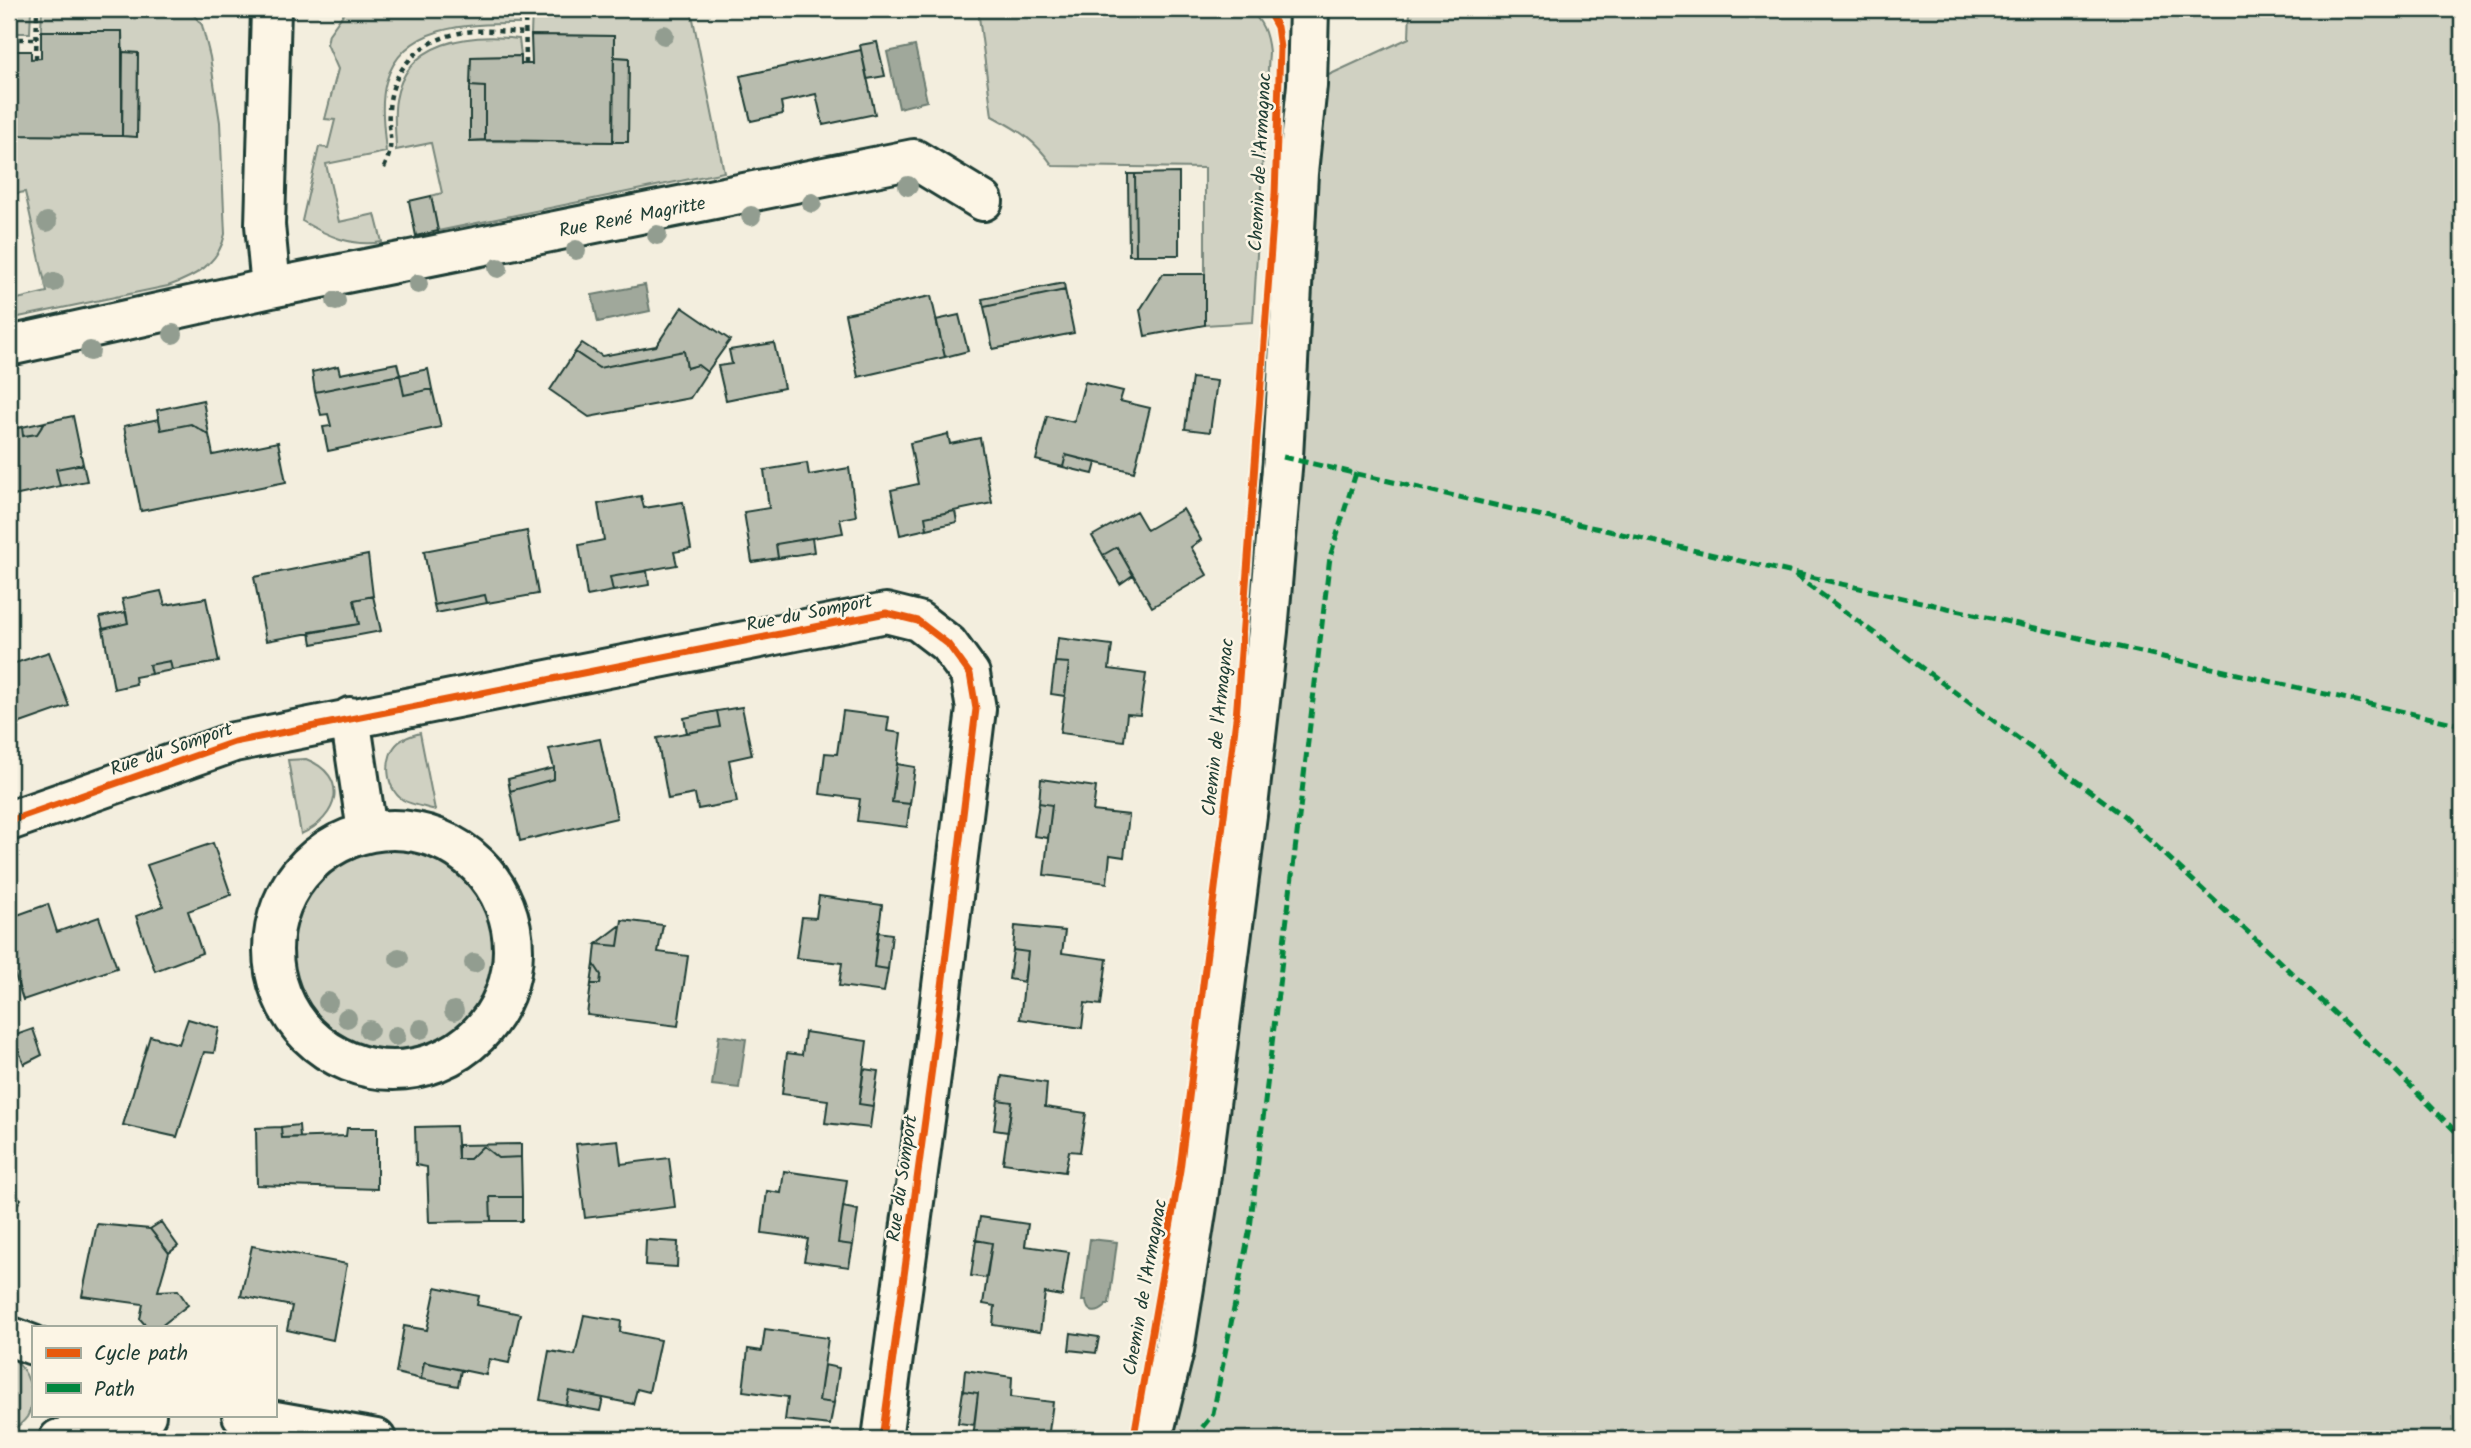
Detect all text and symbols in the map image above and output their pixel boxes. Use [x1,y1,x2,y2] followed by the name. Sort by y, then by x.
[1241,72,1281,252] street label: Chemin de l'Armagnac
[556,189,709,247] street label: Rue René Magritte
[744,587,876,641] street label: Rue du Somport
[1195,637,1243,818] street label: Chemin de l'Armagnac
[106,715,238,785] street label: Rue du Somport
[879,1112,927,1244] street label: Rue du Somport
[1116,1197,1176,1378] street label: Chemin de l'Armagnac
[32,1326,276,1416] legend
[94,1338,188,1371] text: Cycle path
[94,1374,135,1407] text: Path

